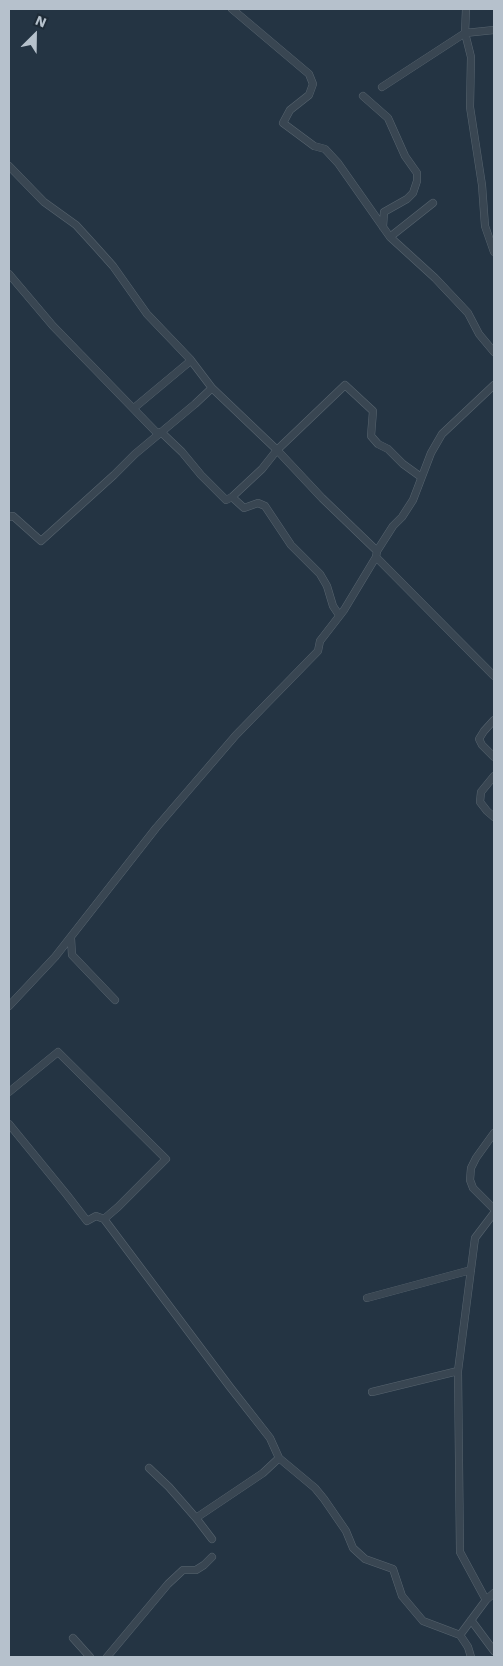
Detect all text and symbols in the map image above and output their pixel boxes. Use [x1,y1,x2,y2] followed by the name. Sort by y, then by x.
[10,10,60,60] north arrow
[33,12,49,31] text: N

